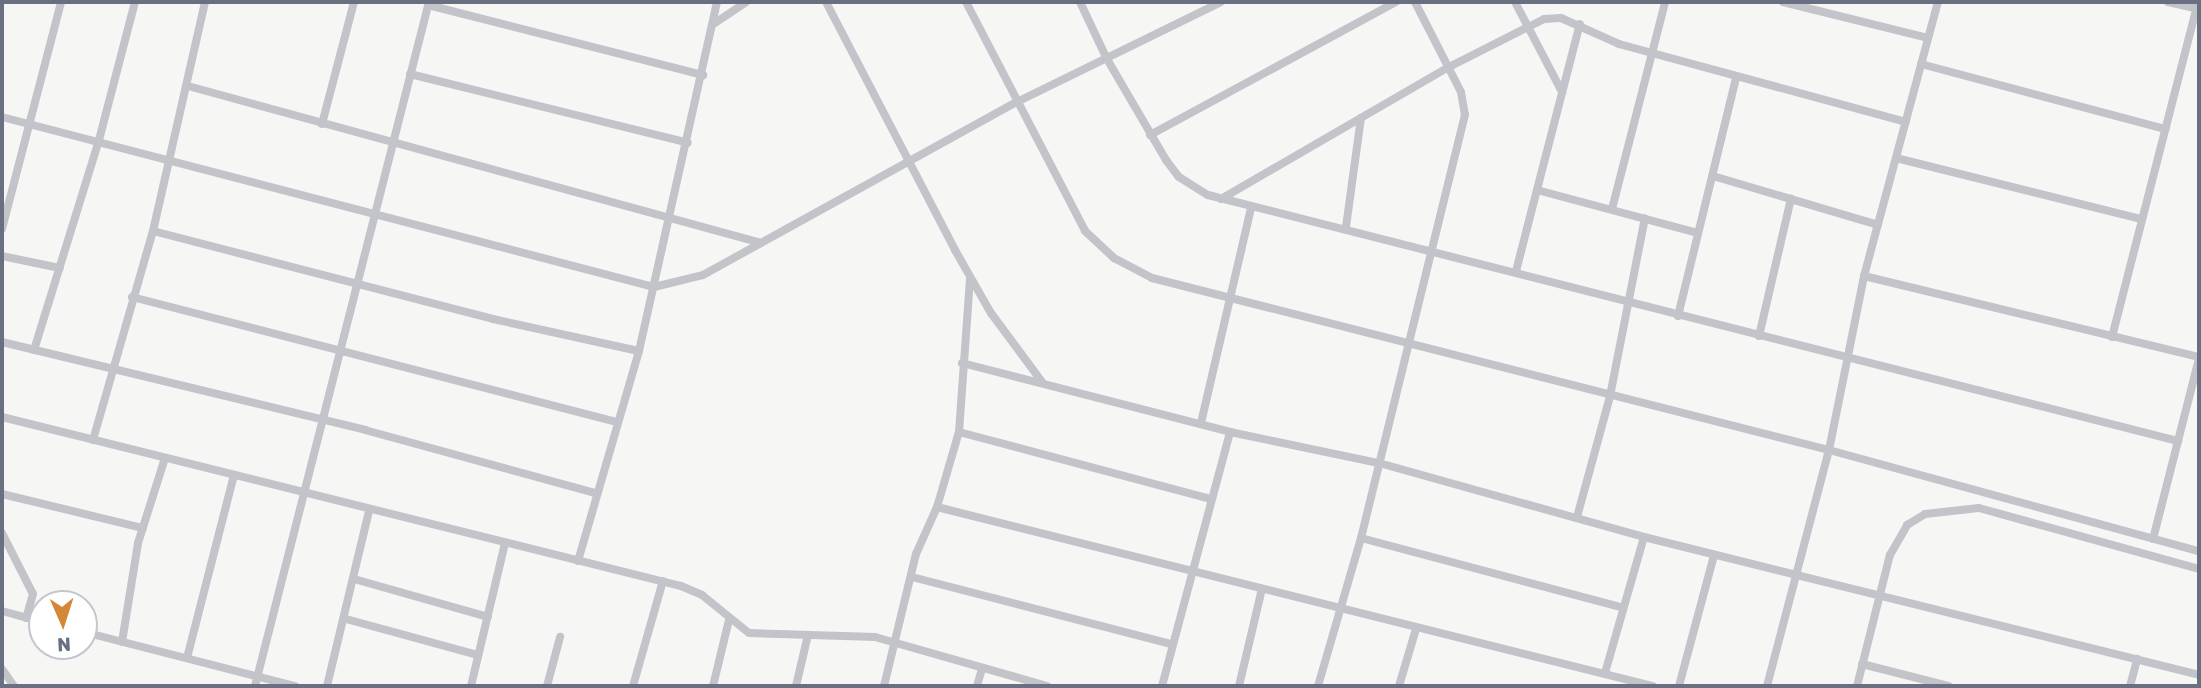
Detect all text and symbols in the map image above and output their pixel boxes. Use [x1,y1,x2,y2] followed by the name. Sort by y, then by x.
[28,590,98,660] north arrow
[57,633,71,656] text: N

